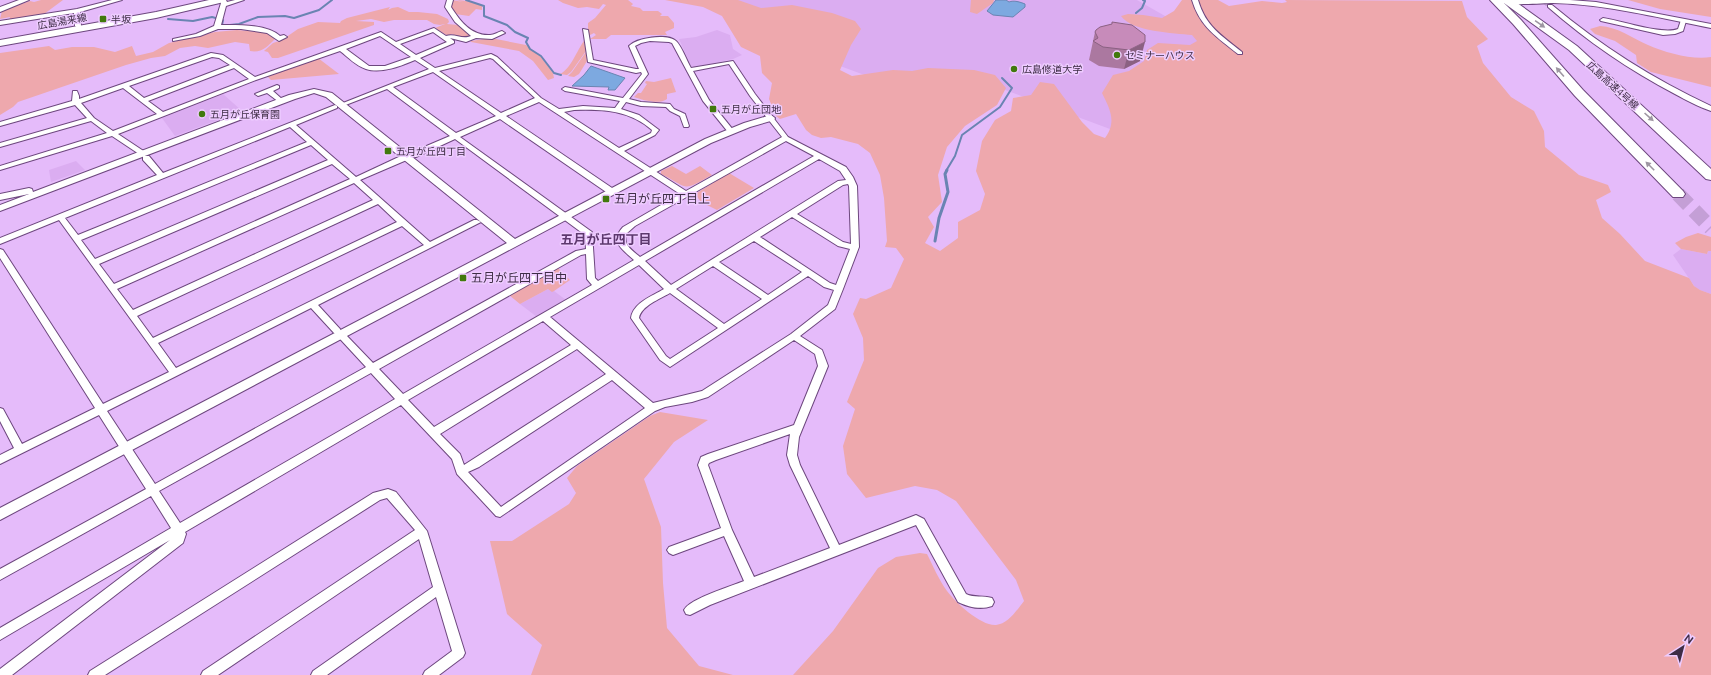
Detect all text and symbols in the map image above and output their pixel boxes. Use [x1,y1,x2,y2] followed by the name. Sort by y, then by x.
[37,12,88,31] street label: 広島湯来線
[98,14,108,24] marker: 半坂
[111,14,131,25] place label: 半坂
[1535,20,1545,28] one-way arrow
[1112,50,1122,60] marker: セミナーハウス
[1125,50,1195,61] place label: セミナーハウス
[1585,59,1641,111] street label: 広島高速4号線
[1009,64,1019,74] marker: 広島修道大学
[1022,64,1082,75] place label: 広島修道大学
[1556,67,1565,77] one-way arrow
[708,104,718,114] marker: 五月が丘団地
[721,104,782,115] place label: 五月が丘団地
[197,109,207,119] marker: 五月が丘保育園
[210,109,280,120] place label: 五月が丘保育園
[1644,113,1654,122] one-way arrow
[383,146,393,156] marker: 五月が丘四丁目
[396,146,466,157] place label: 五月が丘四丁目
[1645,161,1655,171] one-way arrow
[614,192,710,205] place label: 五月が丘四丁目上
[601,194,611,204] marker: 五月が丘四丁目上
[560,232,652,246] district label: 五月が丘四丁目
[471,271,567,284] place label: 五月が丘四丁目中
[458,273,468,283] marker: 五月が丘四丁目中
[1663,627,1703,667] north arrow
[1682,632,1696,646] text: N

